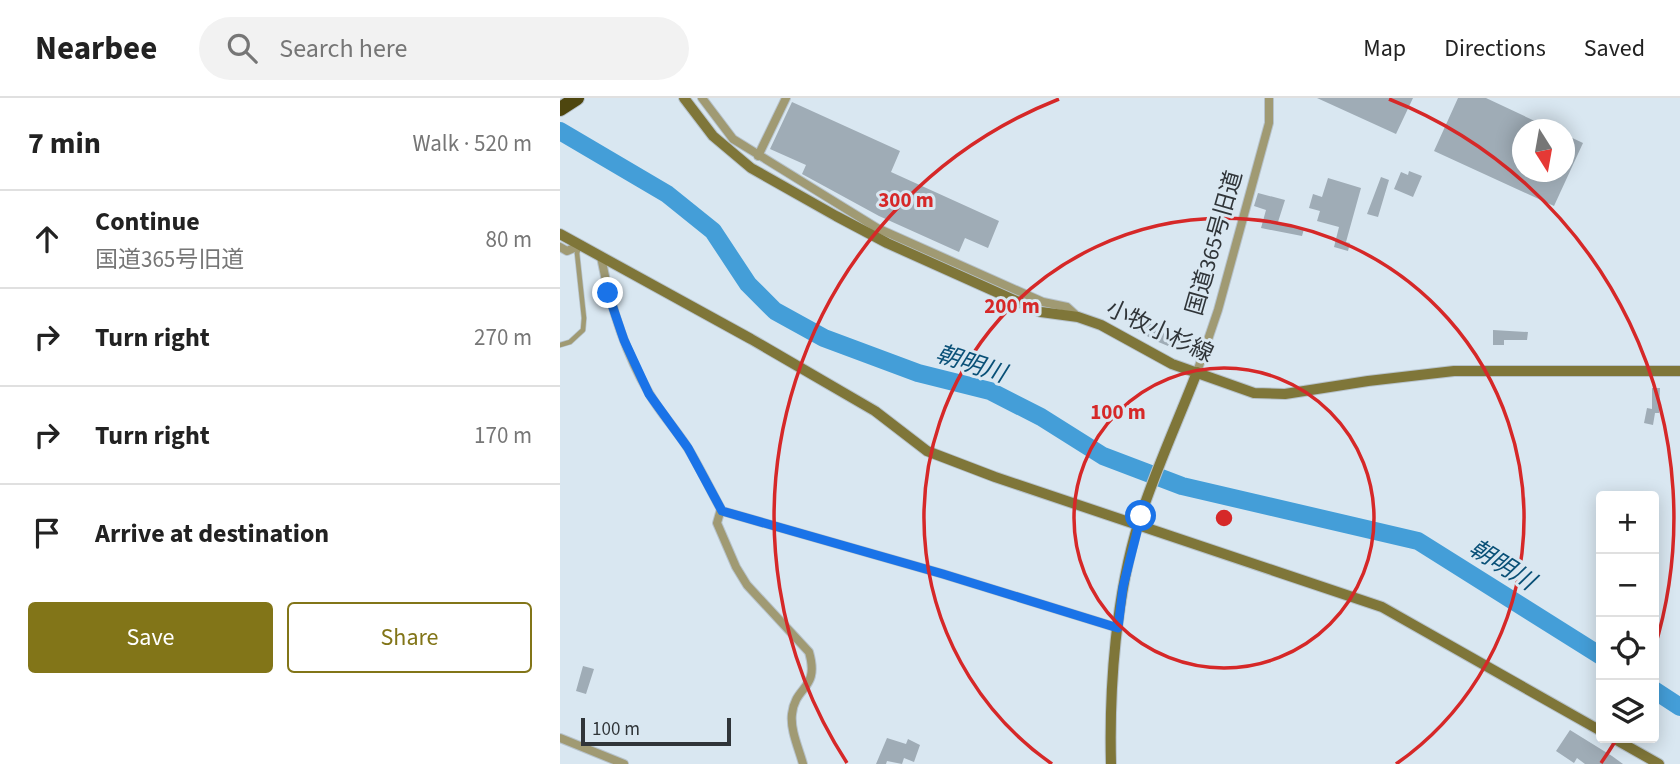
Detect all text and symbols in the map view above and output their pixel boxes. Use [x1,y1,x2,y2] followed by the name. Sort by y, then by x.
[199,17,689,80] search box
[35,25,157,72] text: Nearbee
[223,29,261,67] icon: search
[279,30,407,67] text: Search here
[1363,31,1406,66] text: Map
[1444,31,1546,66] text: Directions
[1584,31,1645,66] text: Saved
[1512,119,1575,182] north arrow
[28,122,101,165] text: 7 min
[413,127,532,160] text: Walk · 520 m
[1178,167,1250,319] street label: 国道365号旧道
[878,185,934,215] text: 300 m
[95,203,200,240] text: Continue
[28,220,66,258] icon: ahead
[485,223,532,256] text: 80 m
[95,243,244,276] text: 国道365号旧道
[592,277,623,308] route end
[984,291,1040,321] text: 200 m
[1101,292,1219,370] street label: 小牧小杉線
[28,318,66,356] icon: right
[95,319,210,356] text: Turn right
[474,321,532,354] text: 270 m
[931,336,1013,393] water label: 朝明川
[1090,397,1146,427] text: 100 m
[28,416,66,454] icon: right
[95,417,210,454] text: Turn right
[474,419,532,452] text: 170 m
[1596,491,1659,743] map controls
[1596,491,1659,554] button: +
[1125,500,1156,531] route start
[1212,506,1236,530] centre of rings
[28,514,66,552] icon: arrive
[95,515,329,552] text: Arrive at destination
[1462,531,1544,601] water label: 朝明川
[1596,554,1659,617] button: −
[28,602,273,673] button: Save
[287,602,532,673] button: Share
[1596,617,1659,680] button: locate
[1596,680,1659,743] button: layers
[581,715,732,747] scale bar
[592,716,640,743] text: 100 m

